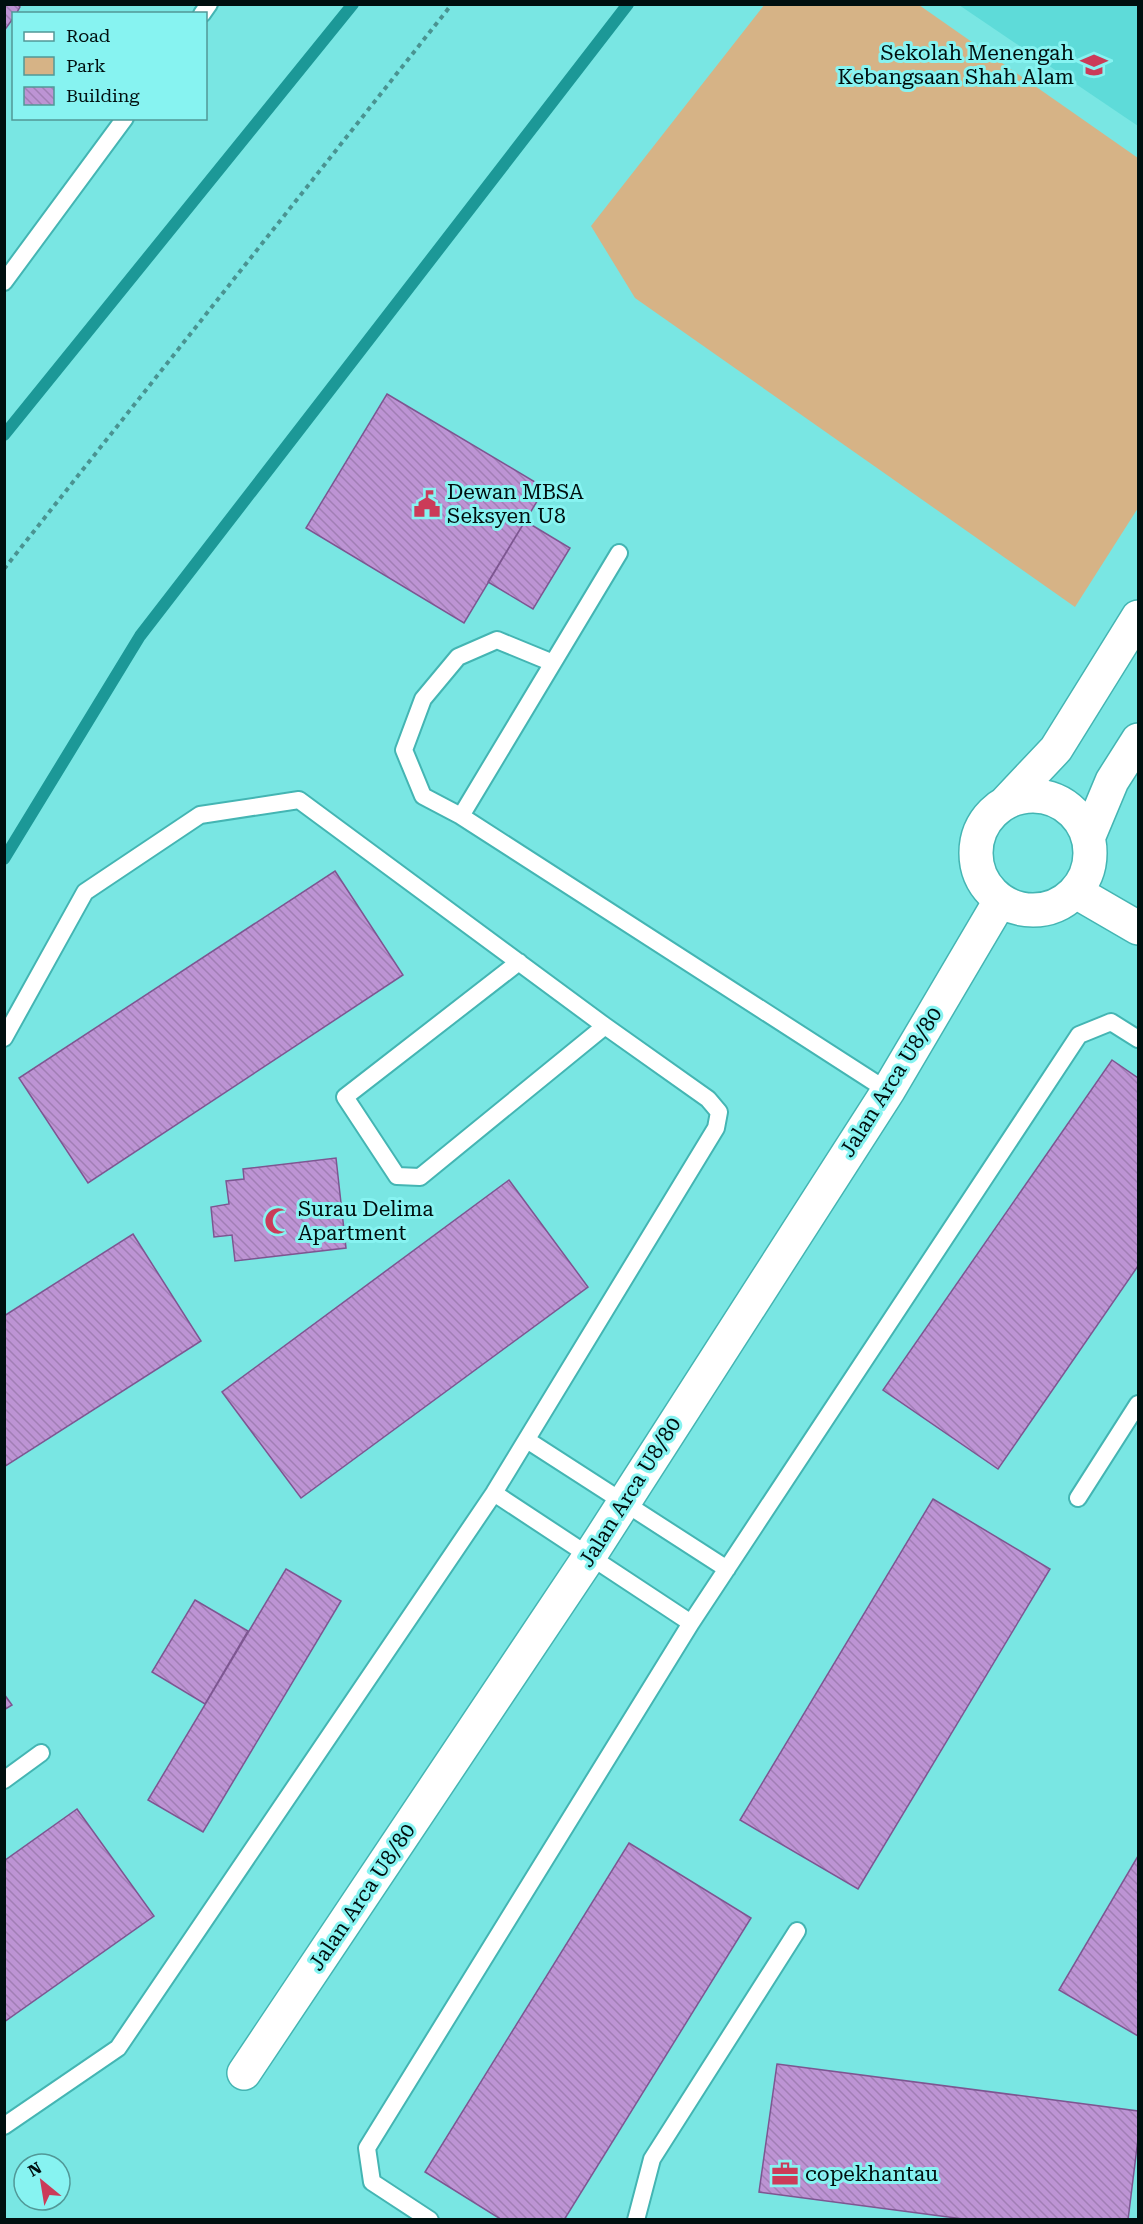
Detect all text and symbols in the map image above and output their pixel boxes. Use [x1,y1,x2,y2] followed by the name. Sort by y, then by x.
[12,12,207,120] legend
[66,25,111,46] text: Road
[838,41,1074,89] place label: Sekolah Menengah Kebangsaan Shah Alam
[1079,50,1109,80] school or university icon: Sekolah Menengah Kebangsaan Shah Alam
[66,55,106,76] text: Park
[66,85,140,106] text: Building
[447,480,584,528] place label: Dewan MBSA Seksyen U8
[412,489,442,519] public building icon: Dewan MBSA Seksyen U8
[835,1003,947,1161] street label: Jalan Arca U8/80
[298,1197,434,1245] place label: Surau Delima Apartment
[263,1206,293,1236] mosque icon: Surau Delima Apartment
[574,1413,686,1571] street label: Jalan Arca U8/80
[304,1819,420,1975] street label: Jalan Arca U8/80
[12,2152,72,2212] north arrow
[25,2158,45,2181] text: N
[770,2159,800,2189] office icon: copekhantau
[805,2162,938,2186] place label: copekhantau

